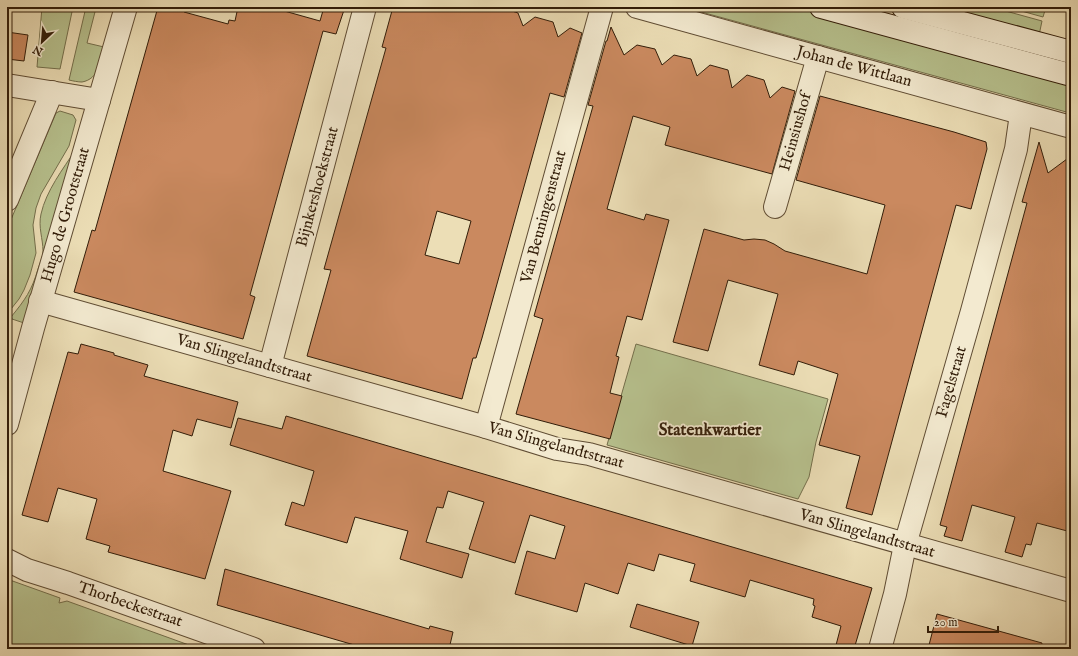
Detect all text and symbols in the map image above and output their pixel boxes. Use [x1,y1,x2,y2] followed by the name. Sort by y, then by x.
[22,22,62,62] north arrow
[792,41,914,92] street label: Johan de Wittlaan
[30,42,46,59] text: N
[775,88,818,173] street label: Heinsiushof
[292,124,344,249] street label: Bijnkershoekstraat
[37,145,95,285] street label: Hugo de Grootstraat
[516,148,571,287] street label: Van Beuningenstraat
[173,330,315,388] street label: Van Slingelandtstraat
[932,343,972,420] street label: Fagelstraat
[485,418,627,474] street label: Van Slingelandtstraat
[659,420,762,441] district label: Statenkwartier
[796,505,938,563] street label: Van Slingelandtstraat
[75,578,186,632] street label: Thorbeckestraat
[928,608,998,634] scale bar
[934,615,957,630] text: 20 m

